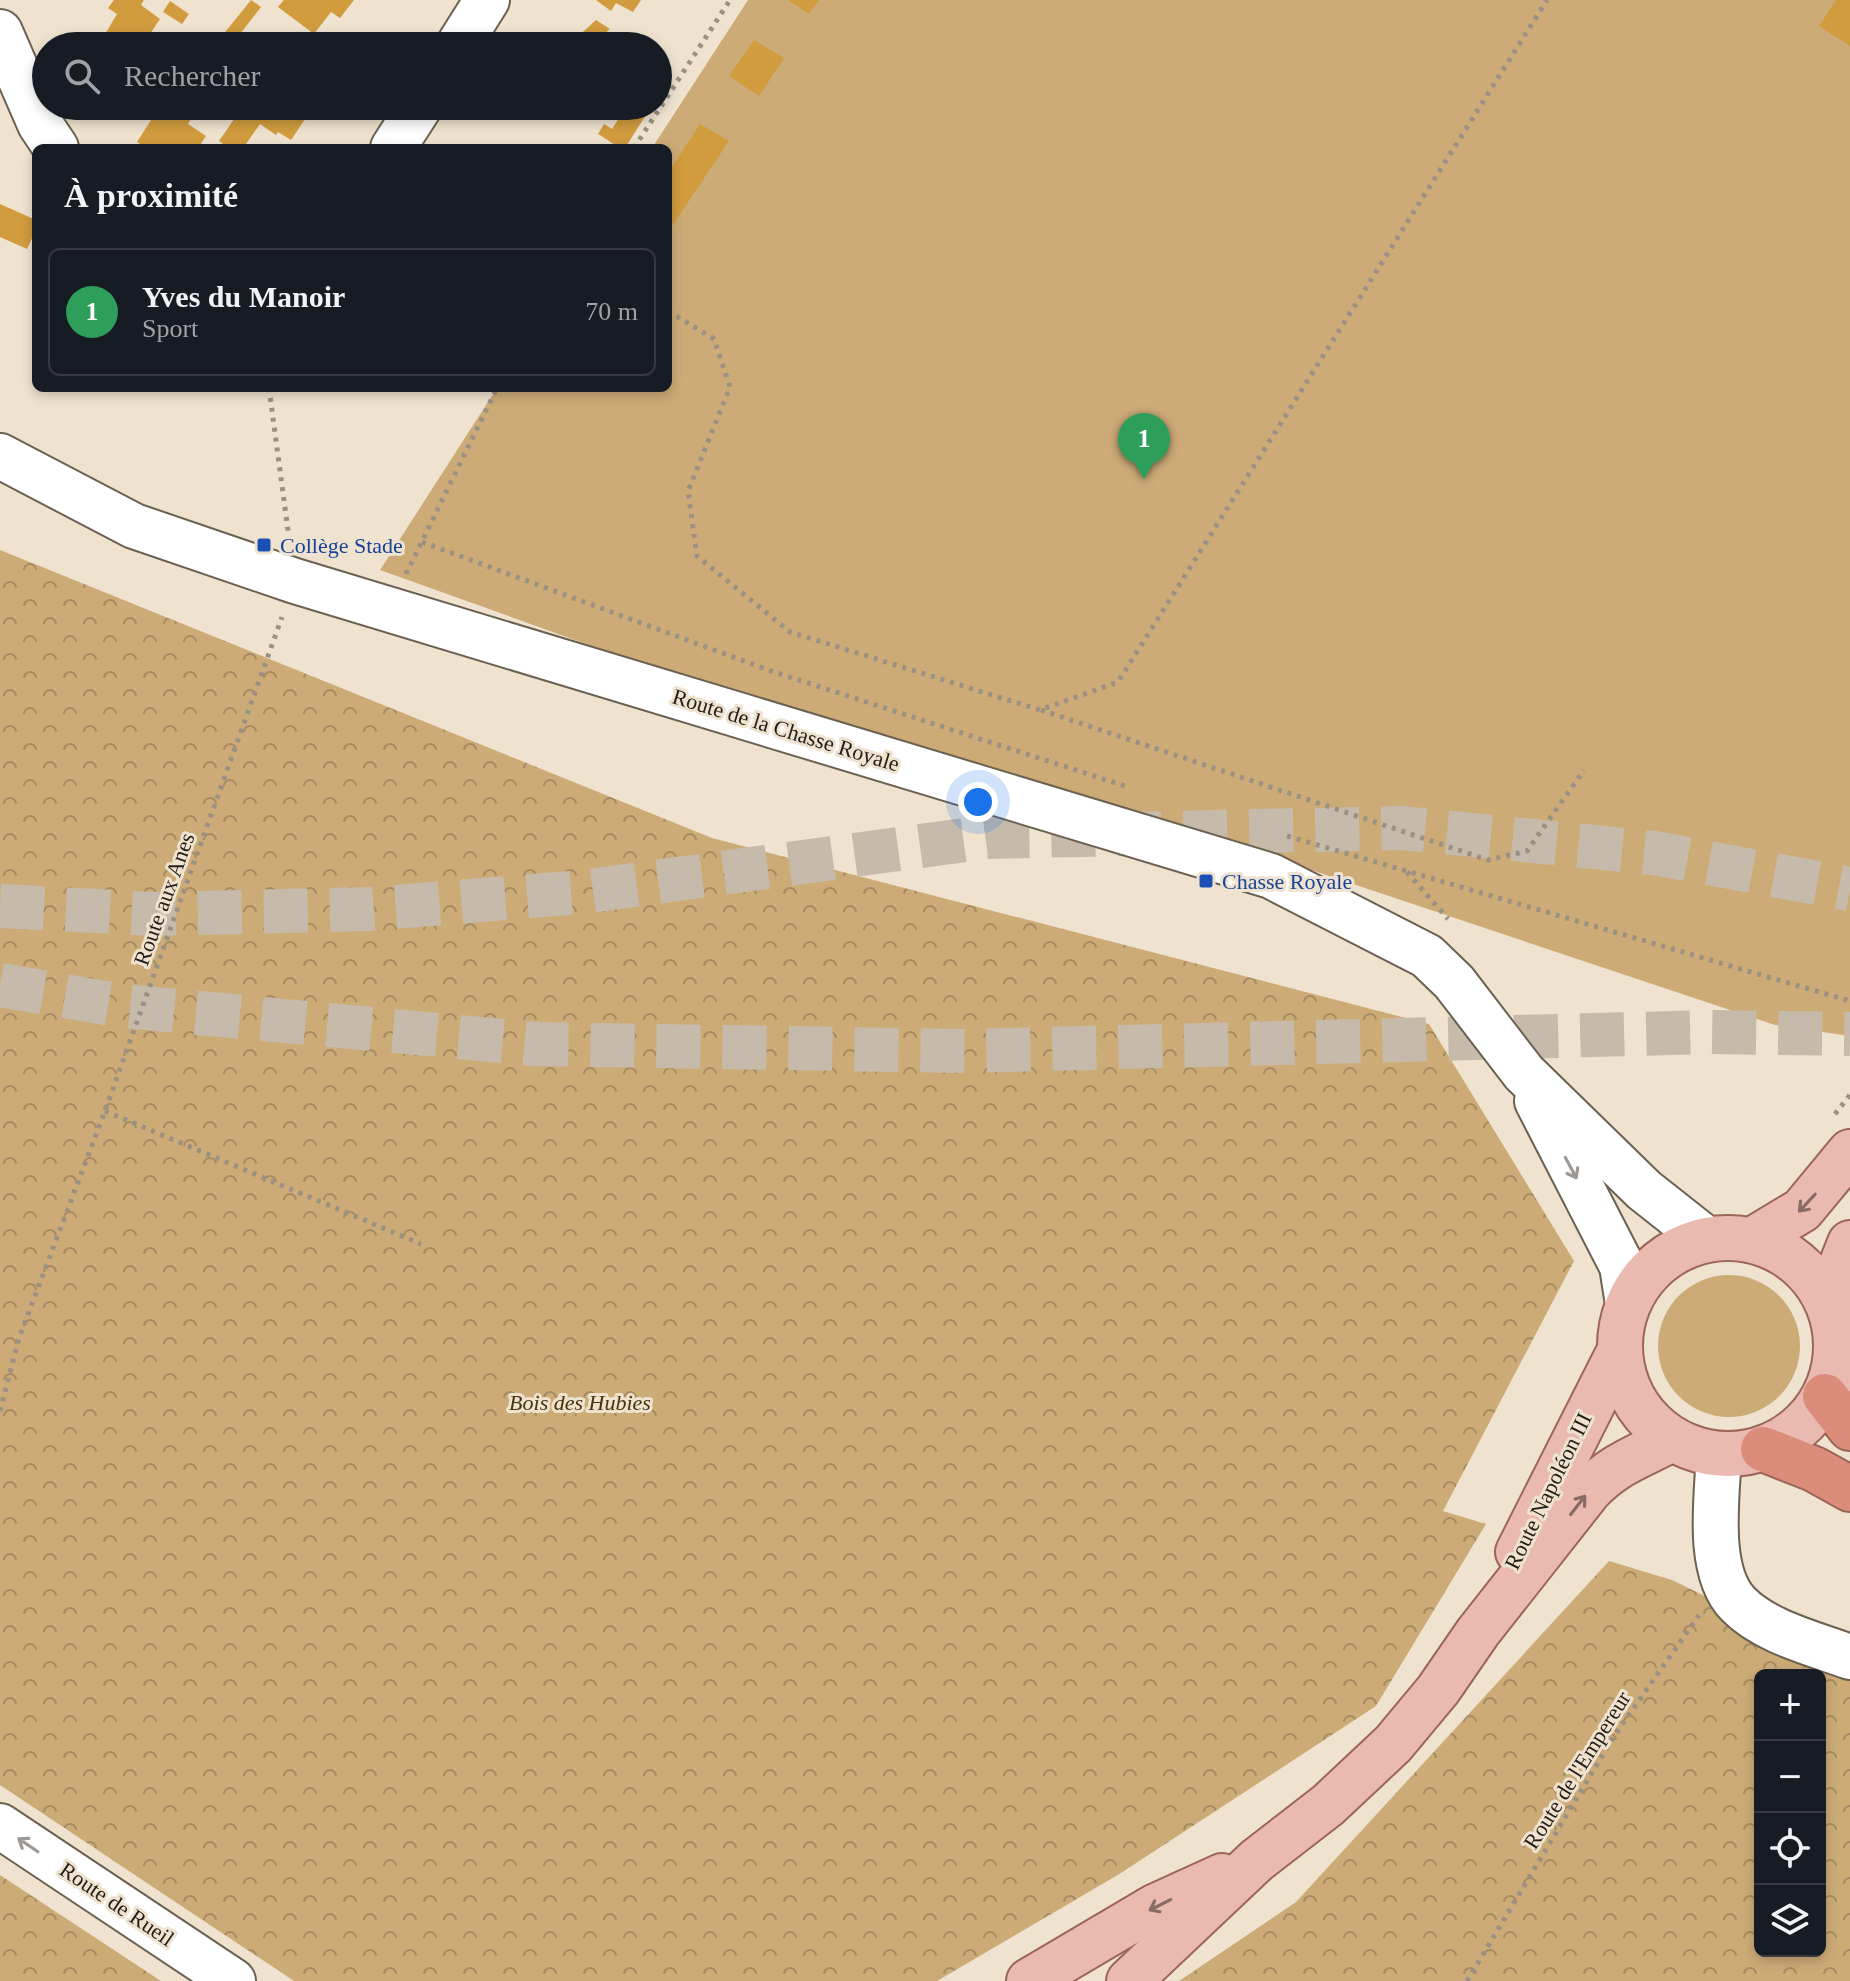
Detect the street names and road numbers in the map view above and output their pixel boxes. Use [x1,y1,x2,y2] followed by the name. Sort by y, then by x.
[670,684,902,776] street label: Route de la Chasse Royale
[128,829,200,969] street label: Route aux Anes
[1499,1409,1597,1573] street label: Route Napoléon III
[1518,1686,1636,1853] street label: Route de l'Empereur
[55,1857,179,1951] street label: Route de Rueil

